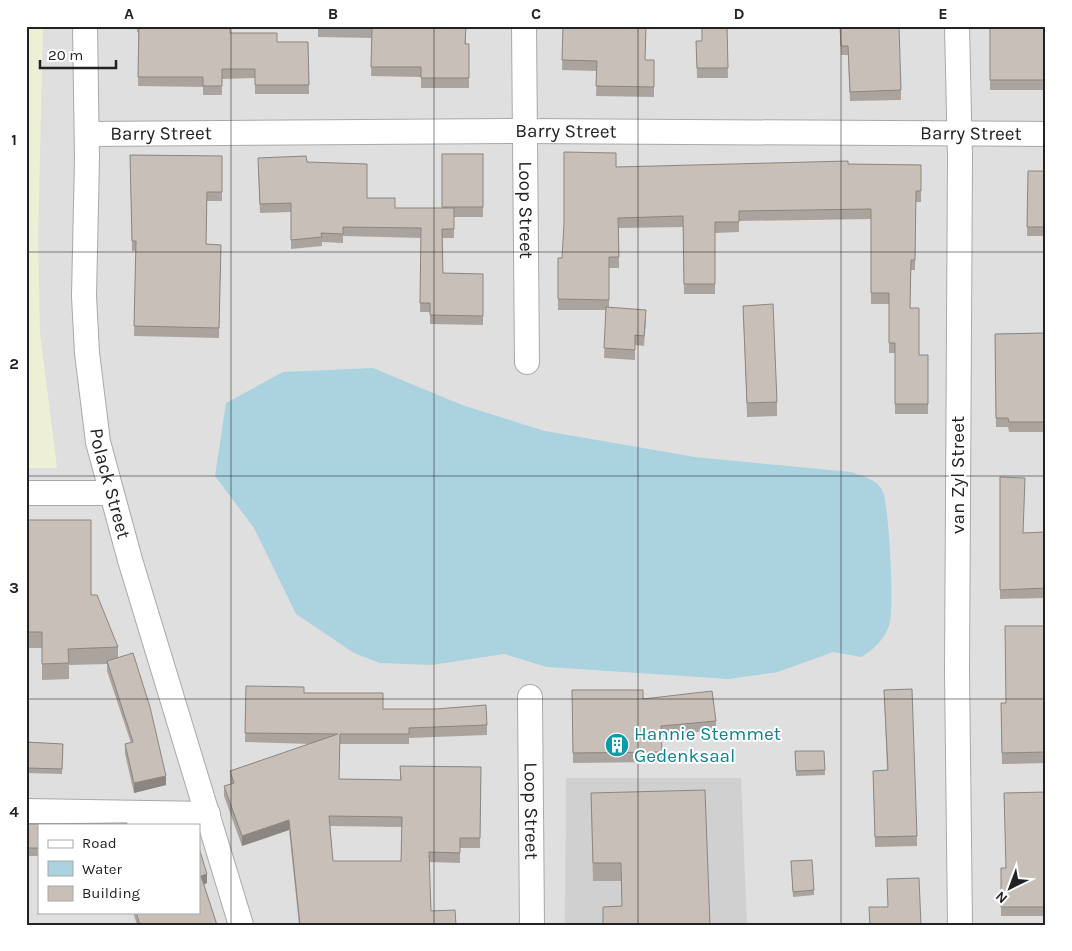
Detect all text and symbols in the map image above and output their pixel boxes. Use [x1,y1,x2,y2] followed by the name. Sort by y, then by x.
[124,4,134,23] text: A
[328,4,338,23] text: B
[531,4,541,23] text: C
[734,4,745,23] text: D
[938,4,948,23] text: E
[40,38,116,70] scale bar
[48,46,83,64] text: 20 m
[515,120,617,143] street label: Barry Street
[110,122,212,145] street label: Barry Street
[920,122,1022,145] street label: Barry Street
[11,130,17,149] text: 1
[514,161,537,259] street label: Loop Street
[9,354,19,373] text: 2
[947,416,969,534] street label: van Zyl Street
[85,427,135,542] street label: Polack Street
[9,578,19,597] text: 3
[634,723,781,767] place label: Hannie Stemmet Gedenksaal
[604,732,630,758] building icon: Hannie Stemmet Gedenksaal
[520,762,542,860] street label: Loop Street
[9,802,19,821] text: 4
[38,824,200,914] legend
[82,834,117,852] text: Road
[82,860,123,878] text: Water
[984,864,1034,914] north arrow
[82,884,140,902] text: Building
[992,888,1011,907] text: N

